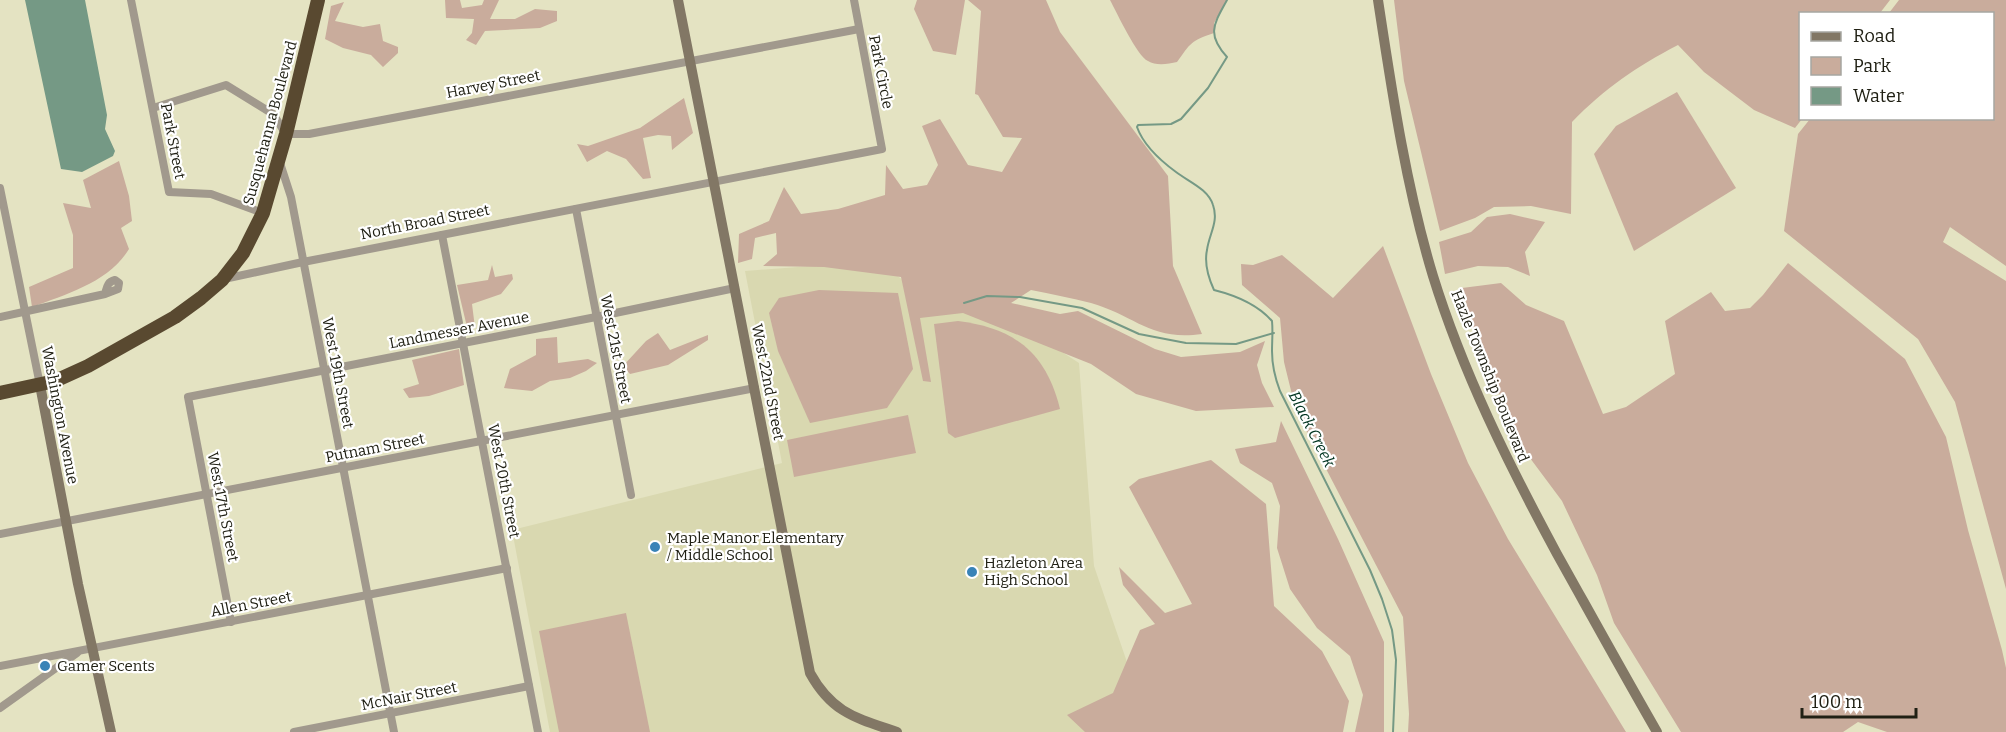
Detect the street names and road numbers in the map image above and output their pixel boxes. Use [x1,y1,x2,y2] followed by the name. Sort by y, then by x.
[865,34,897,110] street label: Park Circle
[239,39,301,207] street label: Susquehanna Boulevard
[444,66,542,102] street label: Harvey Street
[157,101,189,181] street label: Park Street
[359,201,492,243] street label: North Broad Street
[1447,287,1533,465] street label: Hazle Township Boulevard
[597,293,635,405] street label: West 21st Street
[388,308,530,352] street label: Landmesser Avenue
[318,316,358,431] street label: West 19th Street
[748,322,788,442] street label: West 22nd Street
[38,344,82,486] street label: Washington Avenue
[484,422,524,540] street label: West 20th Street
[324,429,427,466] street label: Putnam Street
[204,451,243,564] street label: West 17th Street
[209,587,294,621] street label: Allen Street
[360,678,459,714] street label: McNair Street

